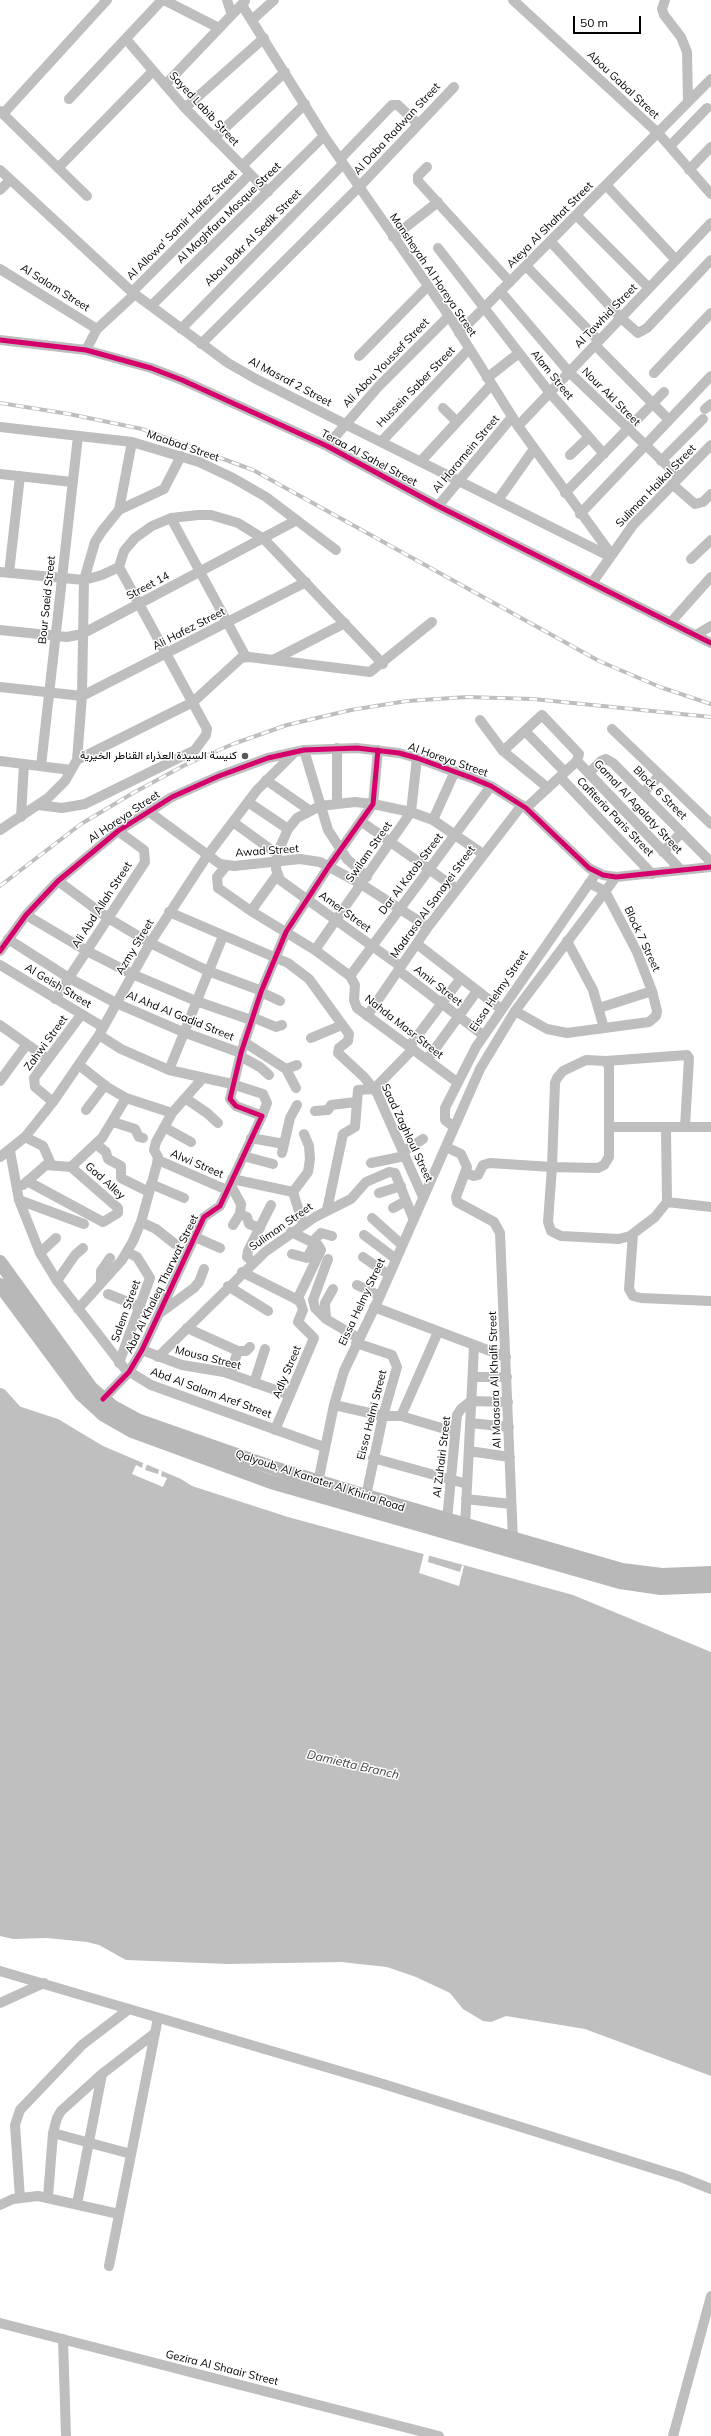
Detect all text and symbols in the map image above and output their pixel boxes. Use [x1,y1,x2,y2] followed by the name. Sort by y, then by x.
[575,8,643,34] scale bar
[580,15,608,30] text: 50 m
[584,48,662,122] street label: Abou Gabal Street
[166,69,242,149] street label: Sayed Labib Street
[351,80,443,178] street label: Al Daba Radwan Street
[174,160,284,266] street label: Al Maghfara Mosque Street
[124,167,240,283] street label: Al Allowa' Samir Hafez Street
[504,179,596,271] street label: Ateya Al Shahat Street
[202,187,304,289] street label: Abou Bakr Al Sedik Street
[387,211,479,339] street label: Mansheyah Al Horeya Street
[18,261,92,315] street label: Al Salam Street
[572,281,640,351] street label: Al Tawhid Street
[340,316,432,410] street label: Ali Abou Youssef Street
[374,344,458,430] street label: Hussein Saber Street
[528,347,576,403] street label: Alam Street
[246,355,334,409] street label: Al Masraf 2 Street
[579,365,643,429] street label: Nour Akl Street
[430,413,502,495] street label: Al Haramein Street
[145,427,221,465] street label: Maabad Street
[319,427,419,489] street label: Teraa Al Sahel Street
[613,442,699,530] street label: Suliman Haikal Street
[36,555,58,645] street label: Bour Saeid Street
[124,569,172,603] street label: Street 14
[150,605,228,653] street label: Ali Hafez Street
[406,740,490,780] street label: Al Horeya Street
[80,749,237,763] place label: كنيسة السيدة العذراء القناطر الخيرية
[240,751,250,761] marker: كنيسة السيدة العذراء القناطر الخيرية
[591,757,685,857] street label: Gamal Al Agalaty Street
[630,763,690,823] street label: Block 6 Street
[574,775,656,859] street label: Cafiteria Paris Street
[86,788,162,846] street label: Al Horeya Street
[343,819,395,885] street label: Swilam Street
[376,831,446,917] street label: Dar Al Kotob Street
[235,842,299,860] street label: Awad Street
[388,843,478,961] street label: Madrasa Al Sanayei Street
[69,859,135,951] street label: Ali Abd Allah Street
[316,889,374,935] street label: Amer Street
[621,904,663,974] street label: Block 7 Street
[113,917,157,977] street label: Azmy Street
[467,948,531,1034] street label: Eissa Helmy Street
[22,961,94,1011] street label: Al Geish Street
[411,963,465,1009] street label: Amir Street
[124,988,236,1044] street label: Al Ahd Al Gadid Street
[362,992,446,1062] street label: Nahda Masr Street
[22,1013,70,1073] street label: Zahwi Street
[378,1082,436,1184] street label: Saad Zaghloul Street
[169,1147,225,1181] street label: Alwi Street
[82,1160,128,1202] street label: Gad Alley
[247,1200,315,1254] street label: Suliman Street
[123,1212,201,1356] street label: Abd Al Khaleq Tharwat Street
[336,1256,388,1348] street label: Eissa Helmy Street
[109,1278,143,1344] street label: Salem Street
[486,1311,504,1449] street label: Al Maasara Al Khalfi Street
[174,1343,242,1373] street label: Mousa Street
[270,1343,304,1401] street label: Adly Street
[149,1365,273,1421] street label: Abd Al Salam Aref Street
[354,1369,390,1461] street label: Eissa Helmi Street
[430,1416,454,1498] street label: Al Zuhairi Street
[234,1447,406,1515] street label: Qalyoub, Al Kanater Al Khiria Road
[305,1747,401,1783] water label: Damietta Branch
[164,2348,280,2388] street label: Gezira Al Shaair Street

